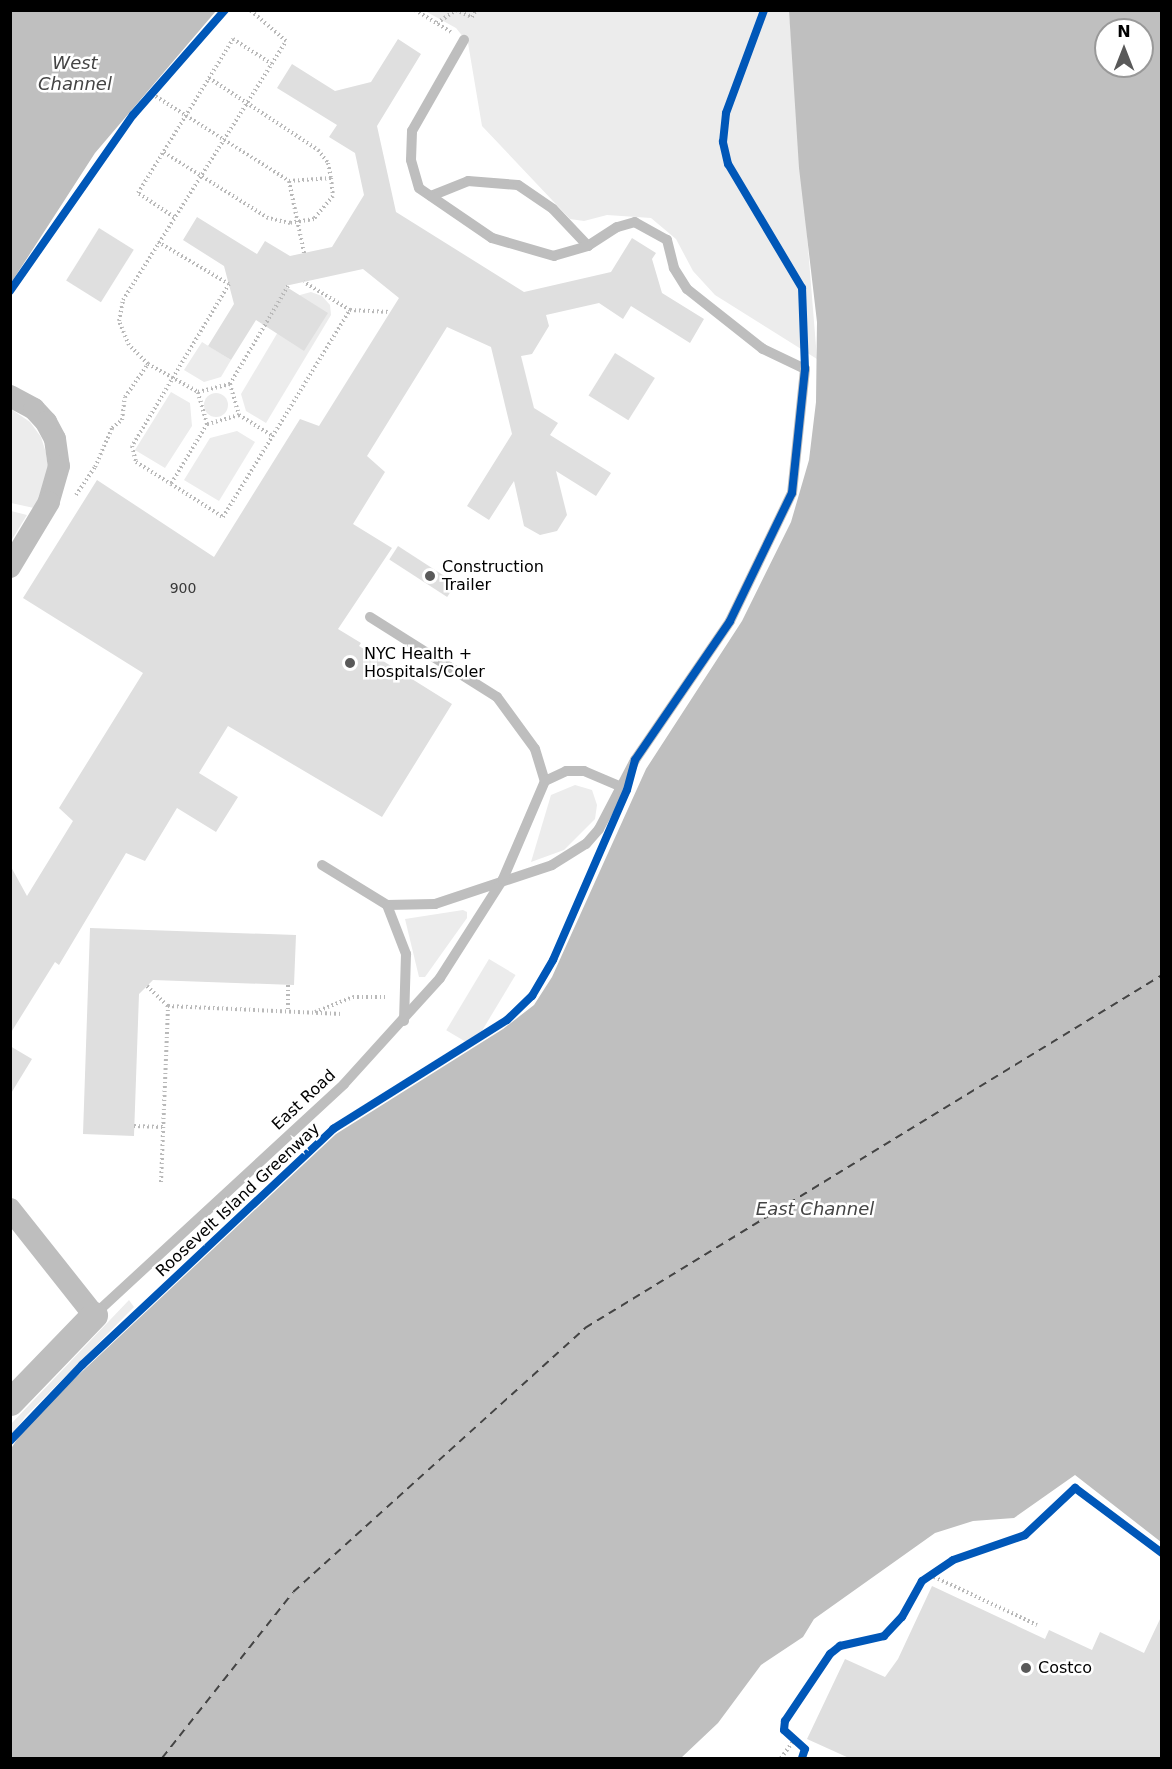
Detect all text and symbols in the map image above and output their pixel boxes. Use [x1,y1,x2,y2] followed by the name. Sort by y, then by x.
[1094,18,1154,78] north arrow
[1117,22,1131,41] text: N
[38,53,112,96] water label: West Channel
[442,557,544,595] place label: Construction Trailer
[423,569,437,583] marker: Construction Trailer
[170,580,196,596] house number: 900
[364,644,485,682] place label: NYC Health + Hospitals/Coler
[341,654,359,672] marker: NYC Health + Hospitals/Coler
[268,1066,340,1134] street label: East Road
[152,1119,324,1281] street label: Roosevelt Island Greenway
[756,1198,874,1220] water label: East Channel
[1038,1658,1092,1678] place label: Costco
[1019,1661,1033,1675] marker: Costco

